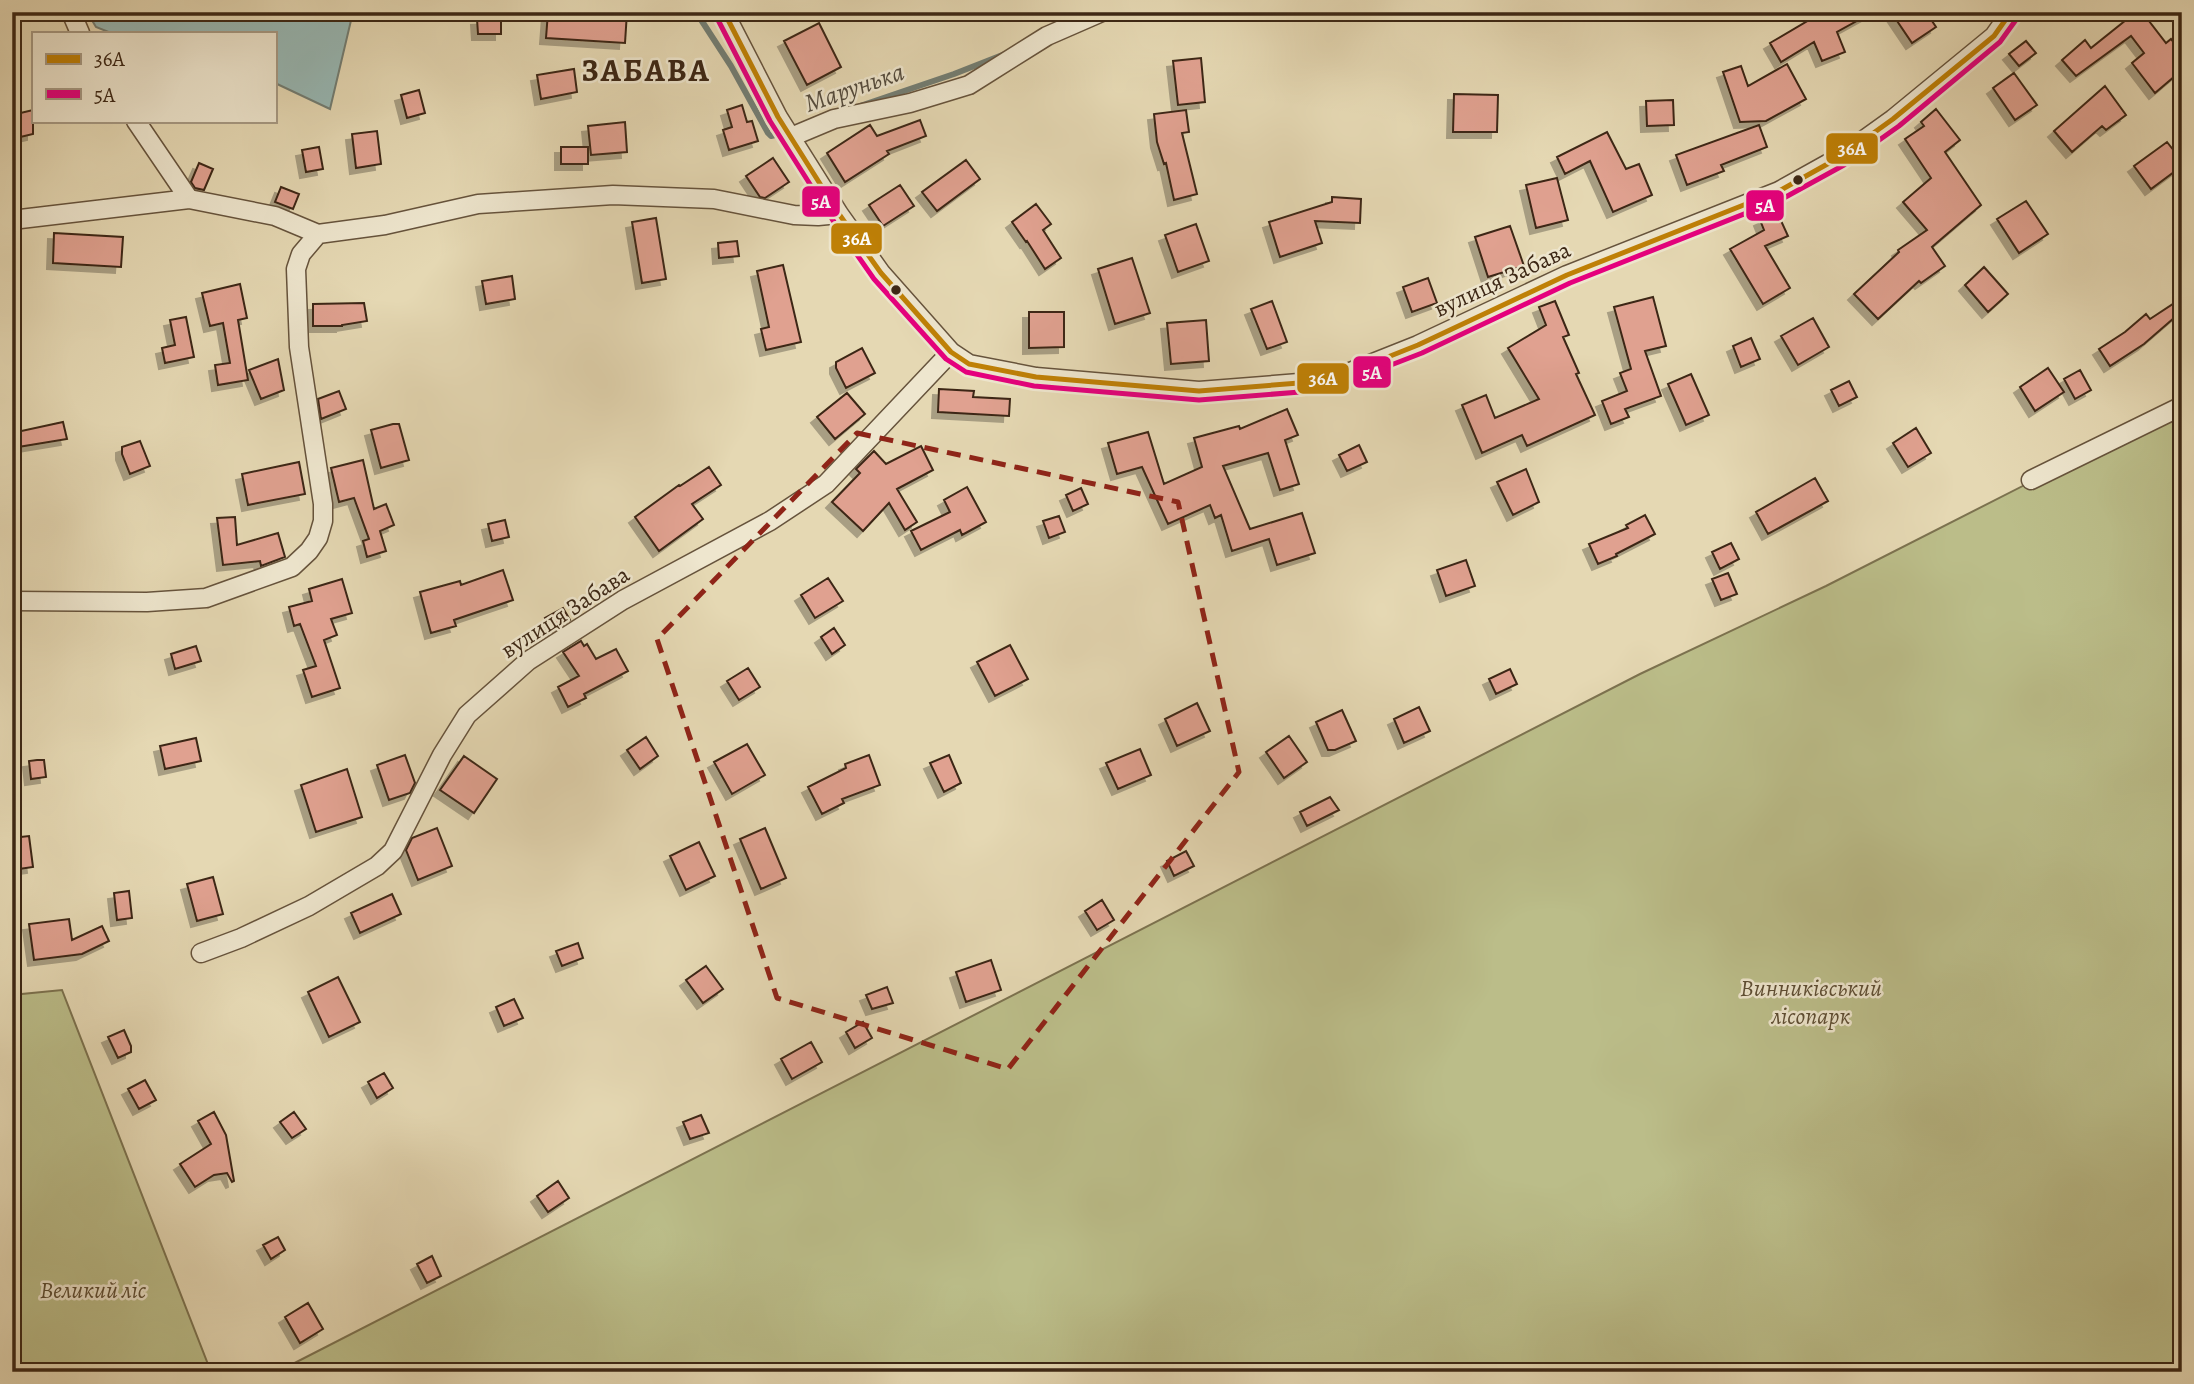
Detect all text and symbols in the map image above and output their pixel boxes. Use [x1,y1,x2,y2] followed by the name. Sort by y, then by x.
[32,32,276,122] legend
[94,45,125,73] text: 36А
[581,48,711,92] district label: ЗАБАВА
[800,54,909,121] water label: Марунька
[94,81,116,109] text: 5А
[1825,132,1879,165] line badge: 36А
[1838,136,1868,162] text: 36А
[1791,173,1805,187] unlabelled marker
[801,185,841,218] line badge: 5А
[811,189,832,215] text: 5А
[1745,189,1785,222] line badge: 5А
[1755,193,1776,219] text: 5А
[830,222,883,255] line badge: 36А
[843,226,873,252] text: 36А
[1428,233,1576,325] street label: вулиця Забава
[889,283,903,297] unlabelled marker
[1352,355,1392,389] line badge: 5А
[1362,360,1383,386] text: 5А
[1296,362,1350,395] line badge: 36А
[1309,366,1339,392] text: 36А
[494,558,636,666] street label: вулиця Забава
[1740,972,1882,1032] park label: Винниківський лісопарк
[40,1274,147,1306] park label: Великий ліс

